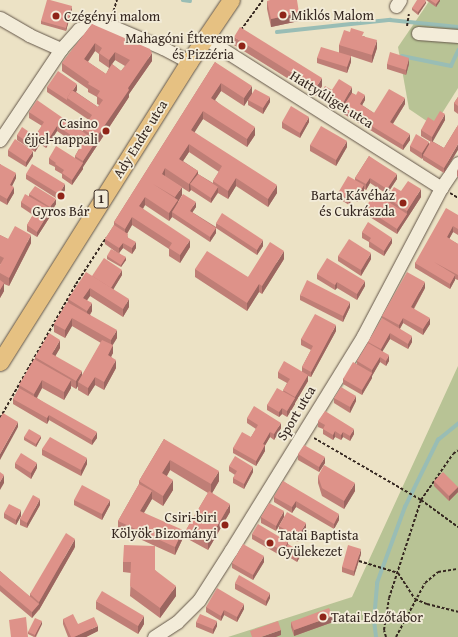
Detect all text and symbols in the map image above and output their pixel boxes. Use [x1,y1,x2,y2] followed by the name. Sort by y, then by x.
[291,7,374,23] place label: Miklós Malom
[64,8,160,24] place label: Czégényi malom
[278,10,288,20] marker: Miklós Malom
[51,11,61,21] marker: Czégényi malom
[125,30,234,62] place label: Mahagóni Étterem és Pizzéria
[237,41,247,51] marker: Mahagóni Étterem és Pizzéria
[287,67,377,131] street label: Hattyúliget utca
[109,97,171,181] street label: Ady Endre utca
[25,115,98,148] place label: Casino éjjel-nappali
[101,126,111,136] marker: Casino éjjel-nappali
[311,187,395,220] place label: Barta Kávéház és Cukrászda
[93,188,109,210] road number: 1
[56,191,66,201] marker: Gyros Bár
[398,198,408,208] marker: Barta Kávéház és Cukrászda
[33,203,89,219] place label: Gyros Bár
[273,383,319,443] street label: Sport utca
[111,509,217,542] place label: Csiri-biri Kölyök Bizományi
[220,520,230,530] marker: Csiri-biri Kölyök Bizományi
[278,527,359,560] place label: Tatai Baptista Gyülekezet
[265,538,275,548] marker: Tatai Baptista Gyülekezet
[331,609,423,625] place label: Tatai Edzőtábor
[318,612,328,622] marker: Tatai Edzőtábor

